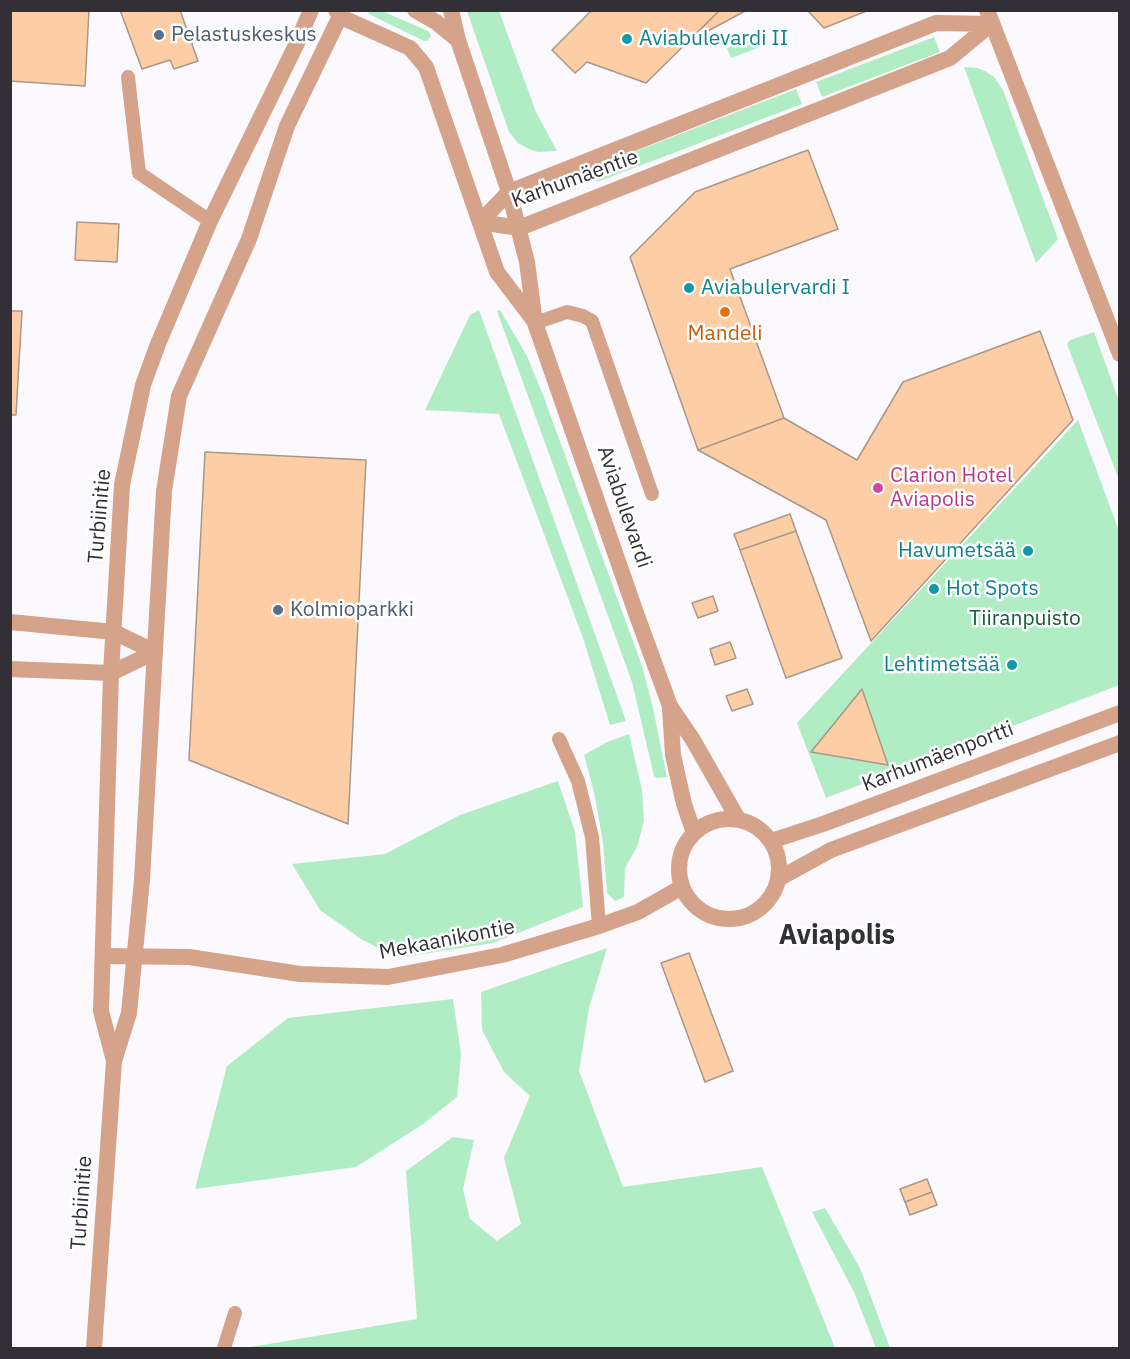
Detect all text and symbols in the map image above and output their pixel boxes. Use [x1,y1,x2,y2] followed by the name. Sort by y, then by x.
[171,22,317,48] place label: Pelastuskeskus
[639,26,788,52] place label: Aviabulevardi II
[152,28,166,42] marker: Pelastuskeskus
[620,32,634,46] marker: Aviabulevardi II
[508,144,642,214] street label: Karhumäentie
[701,275,850,301] place label: Aviabulervardi I
[682,281,696,295] marker: Aviabulervardi I
[718,305,732,319] marker: Mandeli
[688,321,762,347] place label: Mandeli
[591,443,657,571] street label: Aviabulevardi
[890,463,1013,513] place label: Clarion Hotel Aviapolis
[83,468,117,564] street label: Turbiinitie
[871,481,885,495] marker: Clarion Hotel Aviapolis
[898,538,1016,564] place label: Havumetsää
[1021,544,1035,558] marker: Havumetsää
[946,576,1039,602] place label: Hot Spots
[927,582,941,596] marker: Hot Spots
[290,597,414,623] place label: Kolmioparkki
[271,603,285,617] marker: Kolmioparkki
[969,606,1081,632] park label: Tiiranpuisto
[884,652,1000,678] place label: Lehtimetsää
[1005,658,1019,672] marker: Lehtimetsää
[859,717,1017,797] street label: Karhumäenportti
[377,914,517,966] street label: Mekaanikontie
[779,920,895,952] district label: Aviapolis
[66,1155,98,1251] street label: Turbiinitie

